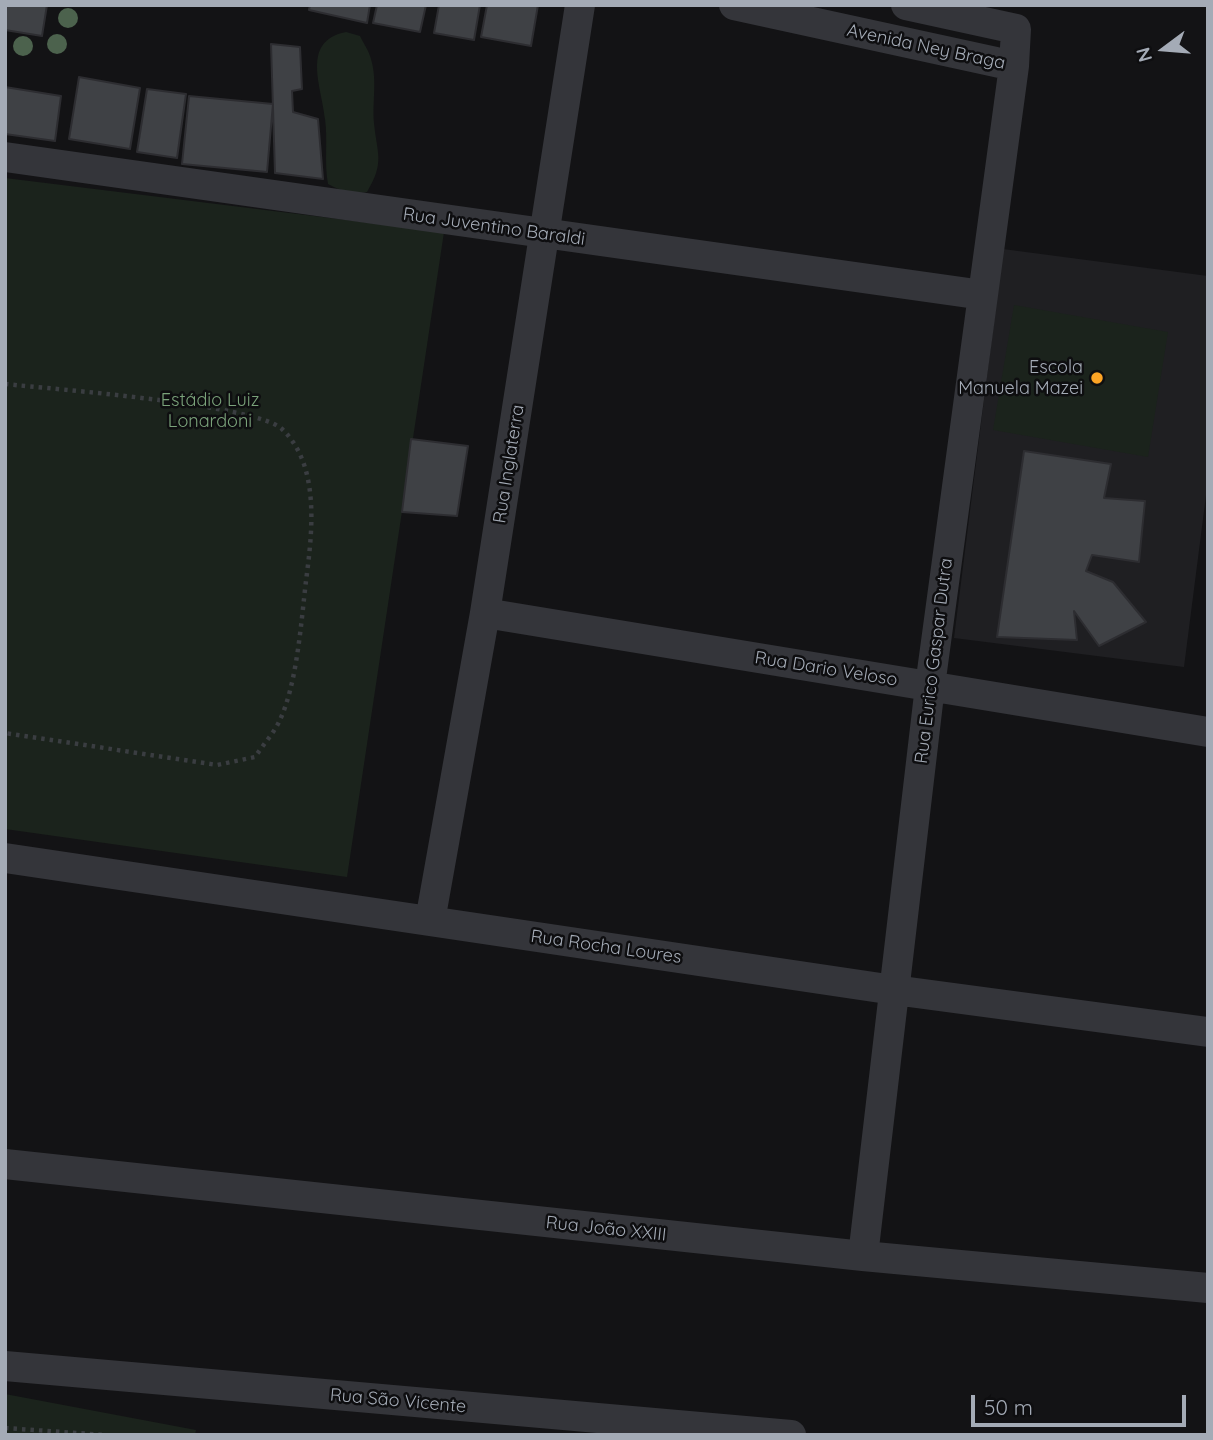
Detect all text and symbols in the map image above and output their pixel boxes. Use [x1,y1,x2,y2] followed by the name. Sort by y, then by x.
[1129,14,1199,84] north arrow
[845,20,1007,74] street label: Avenida Ney Braga
[1130,45,1157,65] text: N
[402,204,586,250] street label: Rua Juventino Baraldi
[958,357,1083,400] place label: Escola Manuela Mazei
[1089,370,1105,386] marker: Escola Manuela Mazei
[161,390,259,432] park label: Estádio Luiz Lonardoni
[489,403,529,525] street label: Rua Inglaterra
[911,557,957,765] street label: Rua Eurico Gaspar Dutra
[753,647,899,691] street label: Rua Dario Veloso
[529,926,683,968] street label: Rua Rocha Loures
[545,1212,667,1246] street label: Rua João XXIII
[975,1380,1190,1424] scale bar
[329,1384,467,1418] street label: Rua São Vicente
[984,1394,1033,1420] text: 50 m

